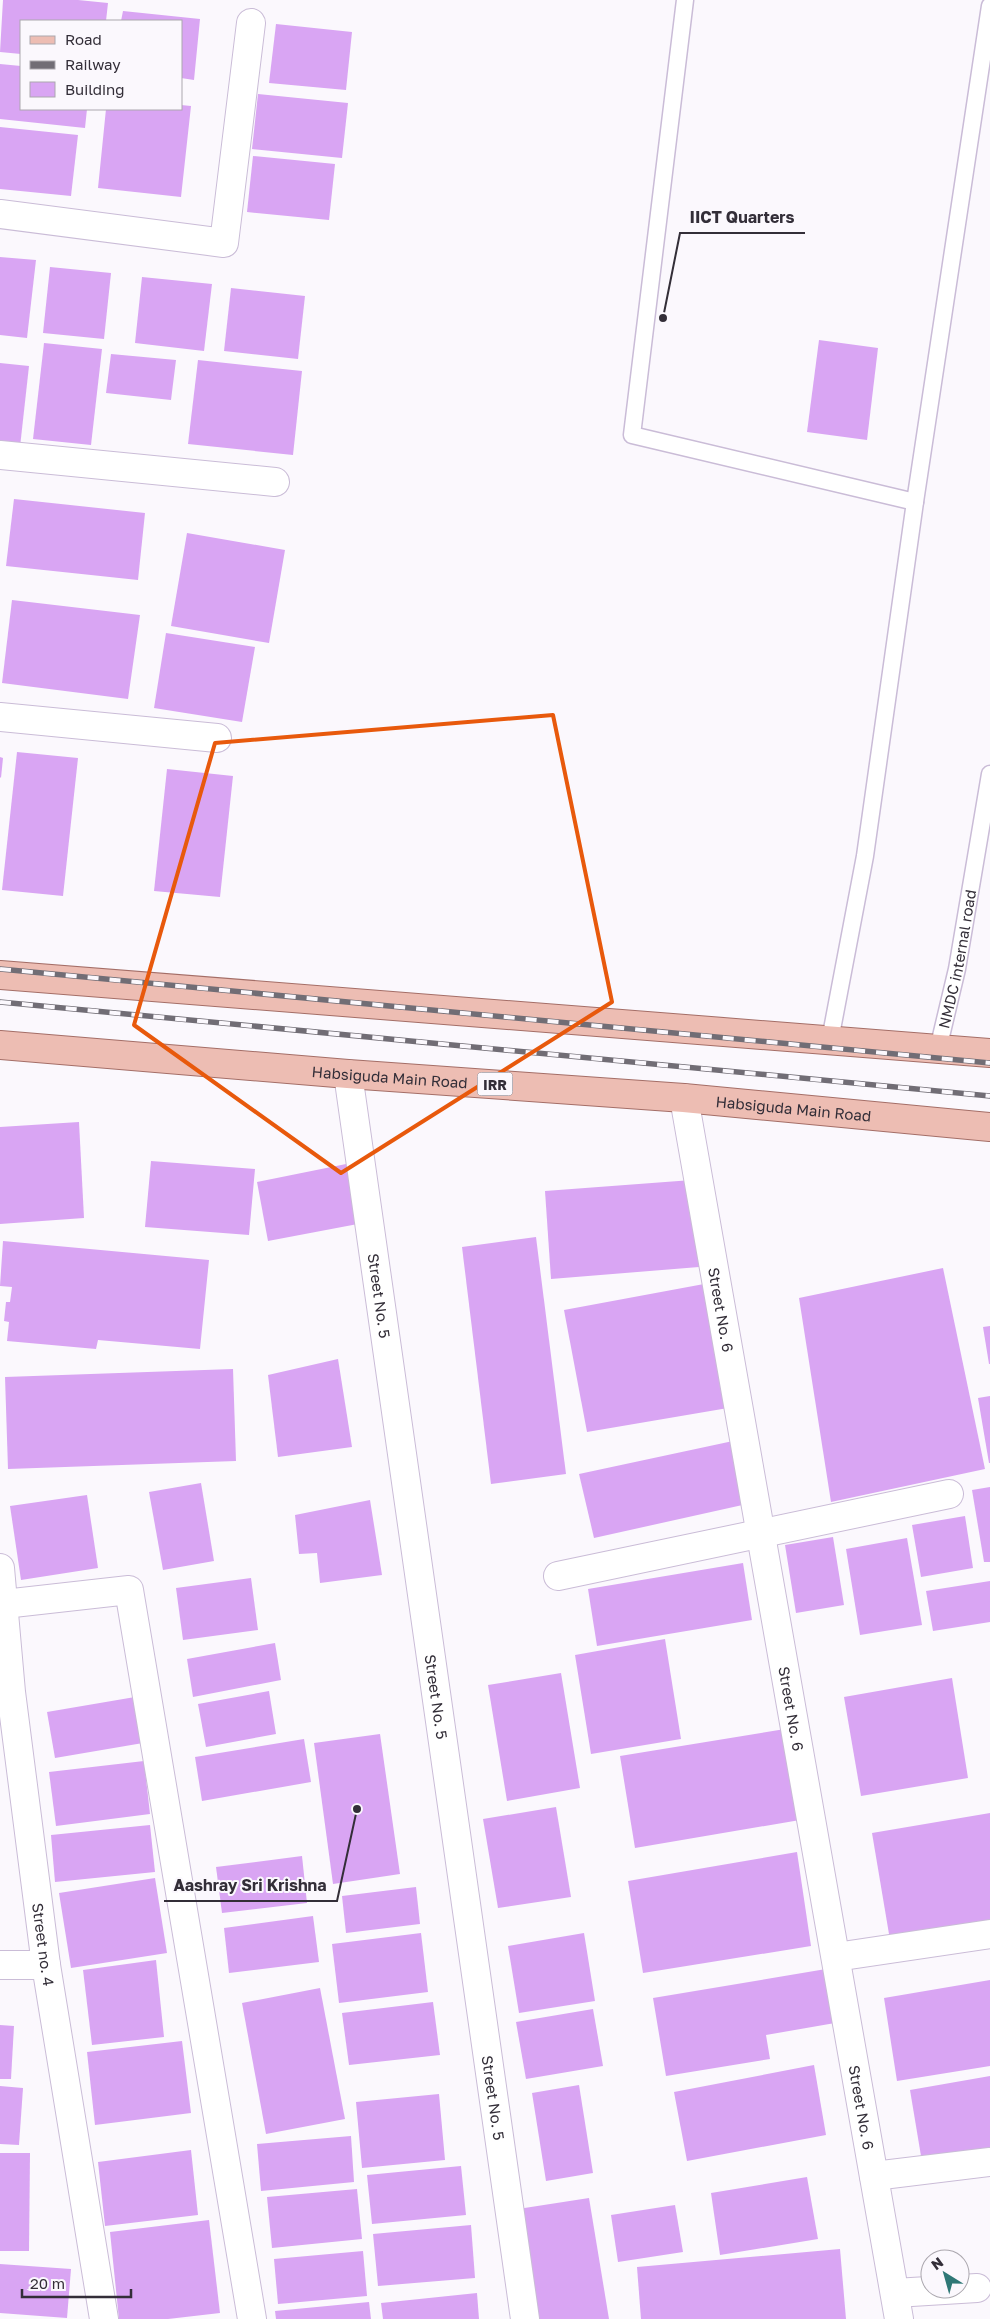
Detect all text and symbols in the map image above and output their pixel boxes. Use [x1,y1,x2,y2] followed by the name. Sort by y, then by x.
[20,20,182,110] legend
[65,30,102,48] text: Road
[65,55,121,73] text: Railway
[65,80,125,98] text: Building
[680,202,805,233] callout: IICT Quarters
[689,207,795,227] text: IICT Quarters
[934,888,979,1030] street label: NMDC internal road
[311,1062,468,1092] street label: Habsiguda Main Road
[478,1072,512,1096] road number: IRR
[715,1092,872,1125] street label: Habsiguda Main Road
[365,1252,394,1339] street label: Street No. 5
[705,1266,738,1353] street label: Street No. 6
[422,1653,451,1740] street label: Street No. 5
[775,1665,808,1752] street label: Street No. 6
[164,1870,337,1901] callout: Aashray Sri Krishna
[173,1875,327,1895] text: Aashray Sri Krishna
[29,1902,58,1987] street label: Street no. 4
[479,2054,508,2141] street label: Street No. 5
[845,2064,878,2151] street label: Street No. 6
[920,2249,970,2299] north arrow
[928,2253,946,2273] text: N
[22,2266,131,2298] scale bar
[30,2274,65,2292] text: 20 m

